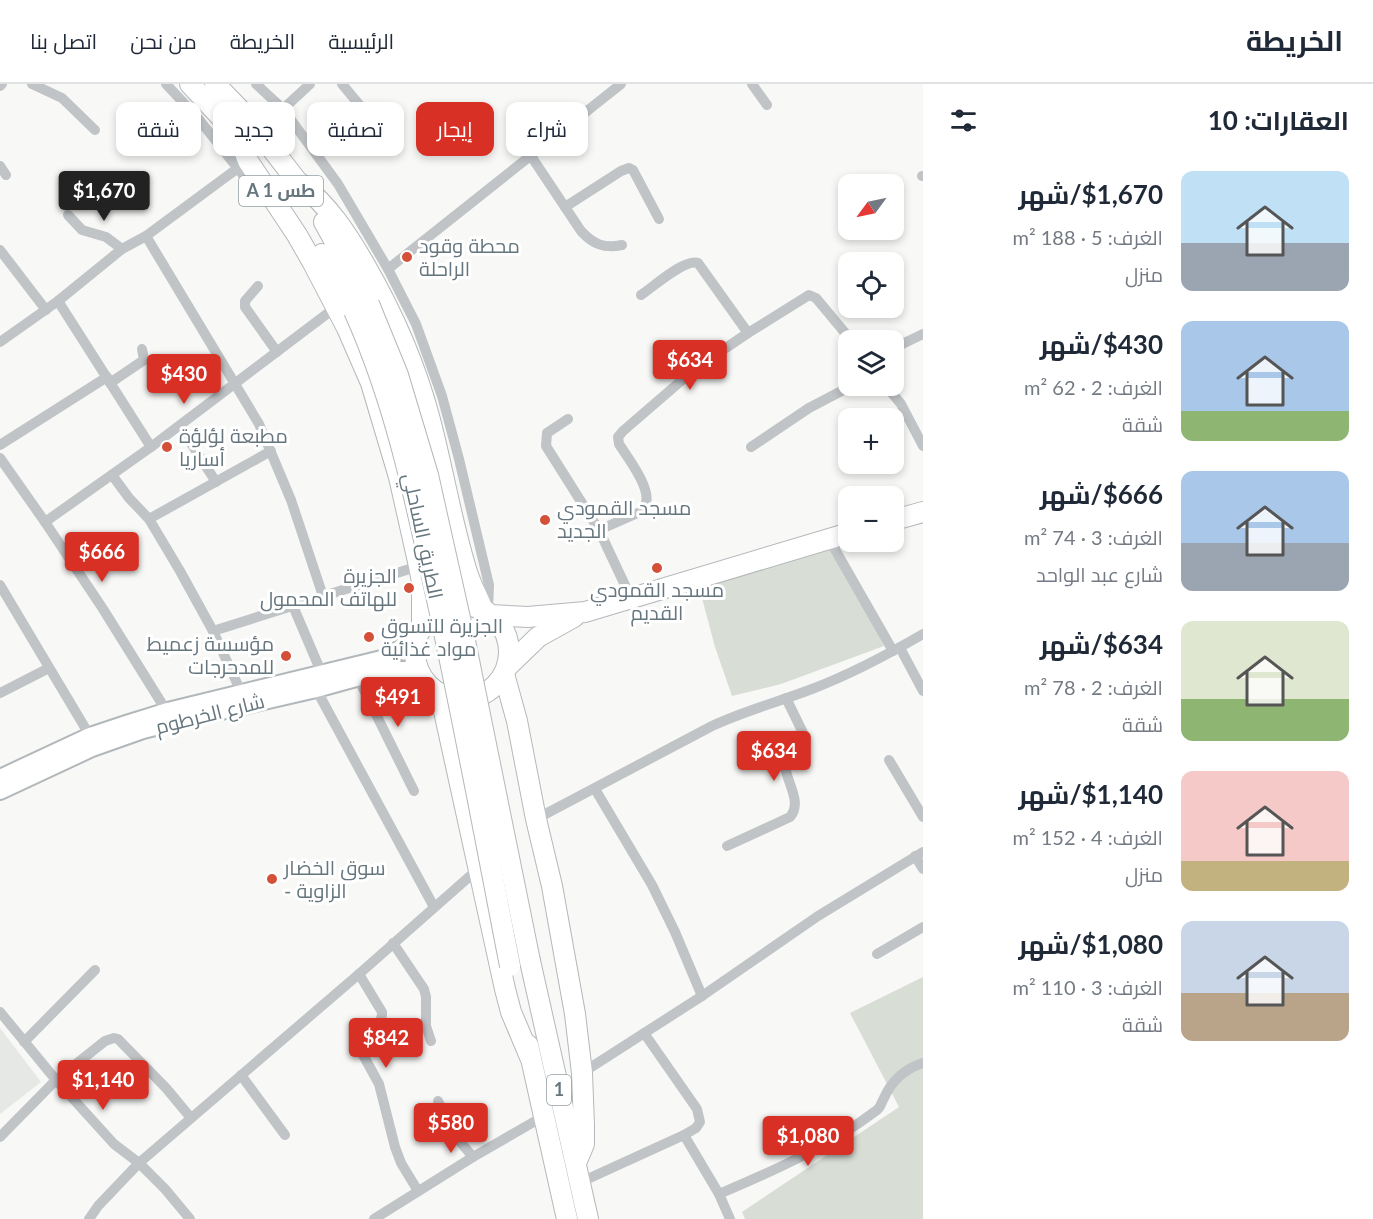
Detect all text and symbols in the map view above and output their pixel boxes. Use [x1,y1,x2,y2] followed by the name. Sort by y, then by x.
[1246,23,1343,57] text: الخريطة
[30,28,97,53] text: اتصل بنا
[130,28,197,53] text: من نحن
[230,28,295,53] text: الخريطة
[328,28,394,53] text: الرئيسية
[116,102,201,156] chip: شقة
[213,102,295,156] chip: جديد
[307,102,404,156] chip: تصفية
[416,102,494,156] chip: إيجار
[506,102,588,156] chip: شراء
[947,104,980,137] icon: filters
[1208,104,1349,136] text: العقارات: 10
[55,171,153,222] pin: $1,670
[838,174,904,240] north arrow
[838,174,904,552] map controls
[239,176,323,206] road number: A 1 طس
[73,178,135,202] text: $1,670
[1019,178,1163,210] text: $1,670/شهر
[1229,195,1301,267] icon: home
[1012,225,1163,249] text: الغرف: 5 · 188 m²
[419,233,520,281] place label: محطة وقود الراحلة
[400,250,414,264] marker: محطة وقود الراحلة
[838,252,904,318] button: locate
[1125,262,1163,286] text: منزل
[1040,328,1163,360] text: $430/شهر
[838,330,904,396] button: layers
[654,340,726,391] pin: $634
[1229,345,1301,417] icon: home
[667,347,713,371] text: $634
[148,354,220,405] pin: $430
[161,361,207,385] text: $430
[1024,375,1163,399] text: الغرف: 2 · 62 m²
[838,408,904,474] button: +
[1122,412,1163,436] text: شقة
[179,423,288,471] place label: مطبعة لؤلؤة أساريا
[160,440,174,454] marker: مطبعة لؤلؤة أساريا
[394,471,449,602] street label: الطريق الساحلي
[1040,478,1163,510] text: $666/شهر
[838,486,904,552] button: −
[557,495,691,542] place label: مسجد القمودي الجديد
[1229,495,1301,567] icon: home
[538,513,552,527] marker: مسجد القمودي الجديد
[1024,525,1163,549] text: الغرف: 3 · 74 m²
[66,532,138,583] pin: $666
[79,539,125,563] text: $666
[650,561,664,575] marker: مسجد القمودي القديم
[1036,562,1163,586] text: شارع عبد الواحد
[260,563,397,612] place label: الجزيرة للهاتف المحمول
[590,577,724,627] place label: مسجد القمودي القديم
[402,581,416,595] marker: الجزيرة للهاتف المحمول
[381,613,503,661] place label: الجزيرة للتسوق مواد غذائية
[1040,628,1163,660] text: $634/شهر
[362,630,376,644] marker: الجزيرة للتسوق مواد غذائية
[147,631,274,679] place label: مؤسسة زعميط للمدحرجات
[1229,645,1301,717] icon: home
[279,649,293,663] marker: مؤسسة زعميط للمدحرجات
[1024,675,1163,699] text: الغرف: 2 · 78 m²
[362,677,434,728] pin: $491
[375,684,421,708] text: $491
[153,688,268,741] street label: شارع الخرطوم
[1122,712,1163,736] text: شقة
[738,731,810,782] pin: $634
[751,738,797,762] text: $634
[1019,778,1163,810] text: $1,140/شهر
[1229,795,1301,867] icon: home
[1012,825,1163,849] text: الغرف: 4 · 152 m²
[283,855,386,903] place label: سوق الخضار - الزاوية
[1125,862,1163,886] text: منزل
[265,872,279,886] marker: سوق الخضار - الزاوية
[1019,928,1163,960] text: $1,080/شهر
[1229,945,1301,1017] icon: home
[1012,975,1163,999] text: الغرف: 3 · 110 m²
[1122,1012,1163,1036] text: شقة
[350,1018,422,1069] pin: $842
[363,1025,409,1049] text: $842
[54,1060,152,1111] pin: $1,140
[72,1067,134,1091] text: $1,140
[547,1075,571,1105] road number: 1
[415,1103,487,1154] pin: $580
[428,1110,474,1134] text: $580
[759,1116,857,1167] pin: $1,080
[777,1123,839,1147] text: $1,080

